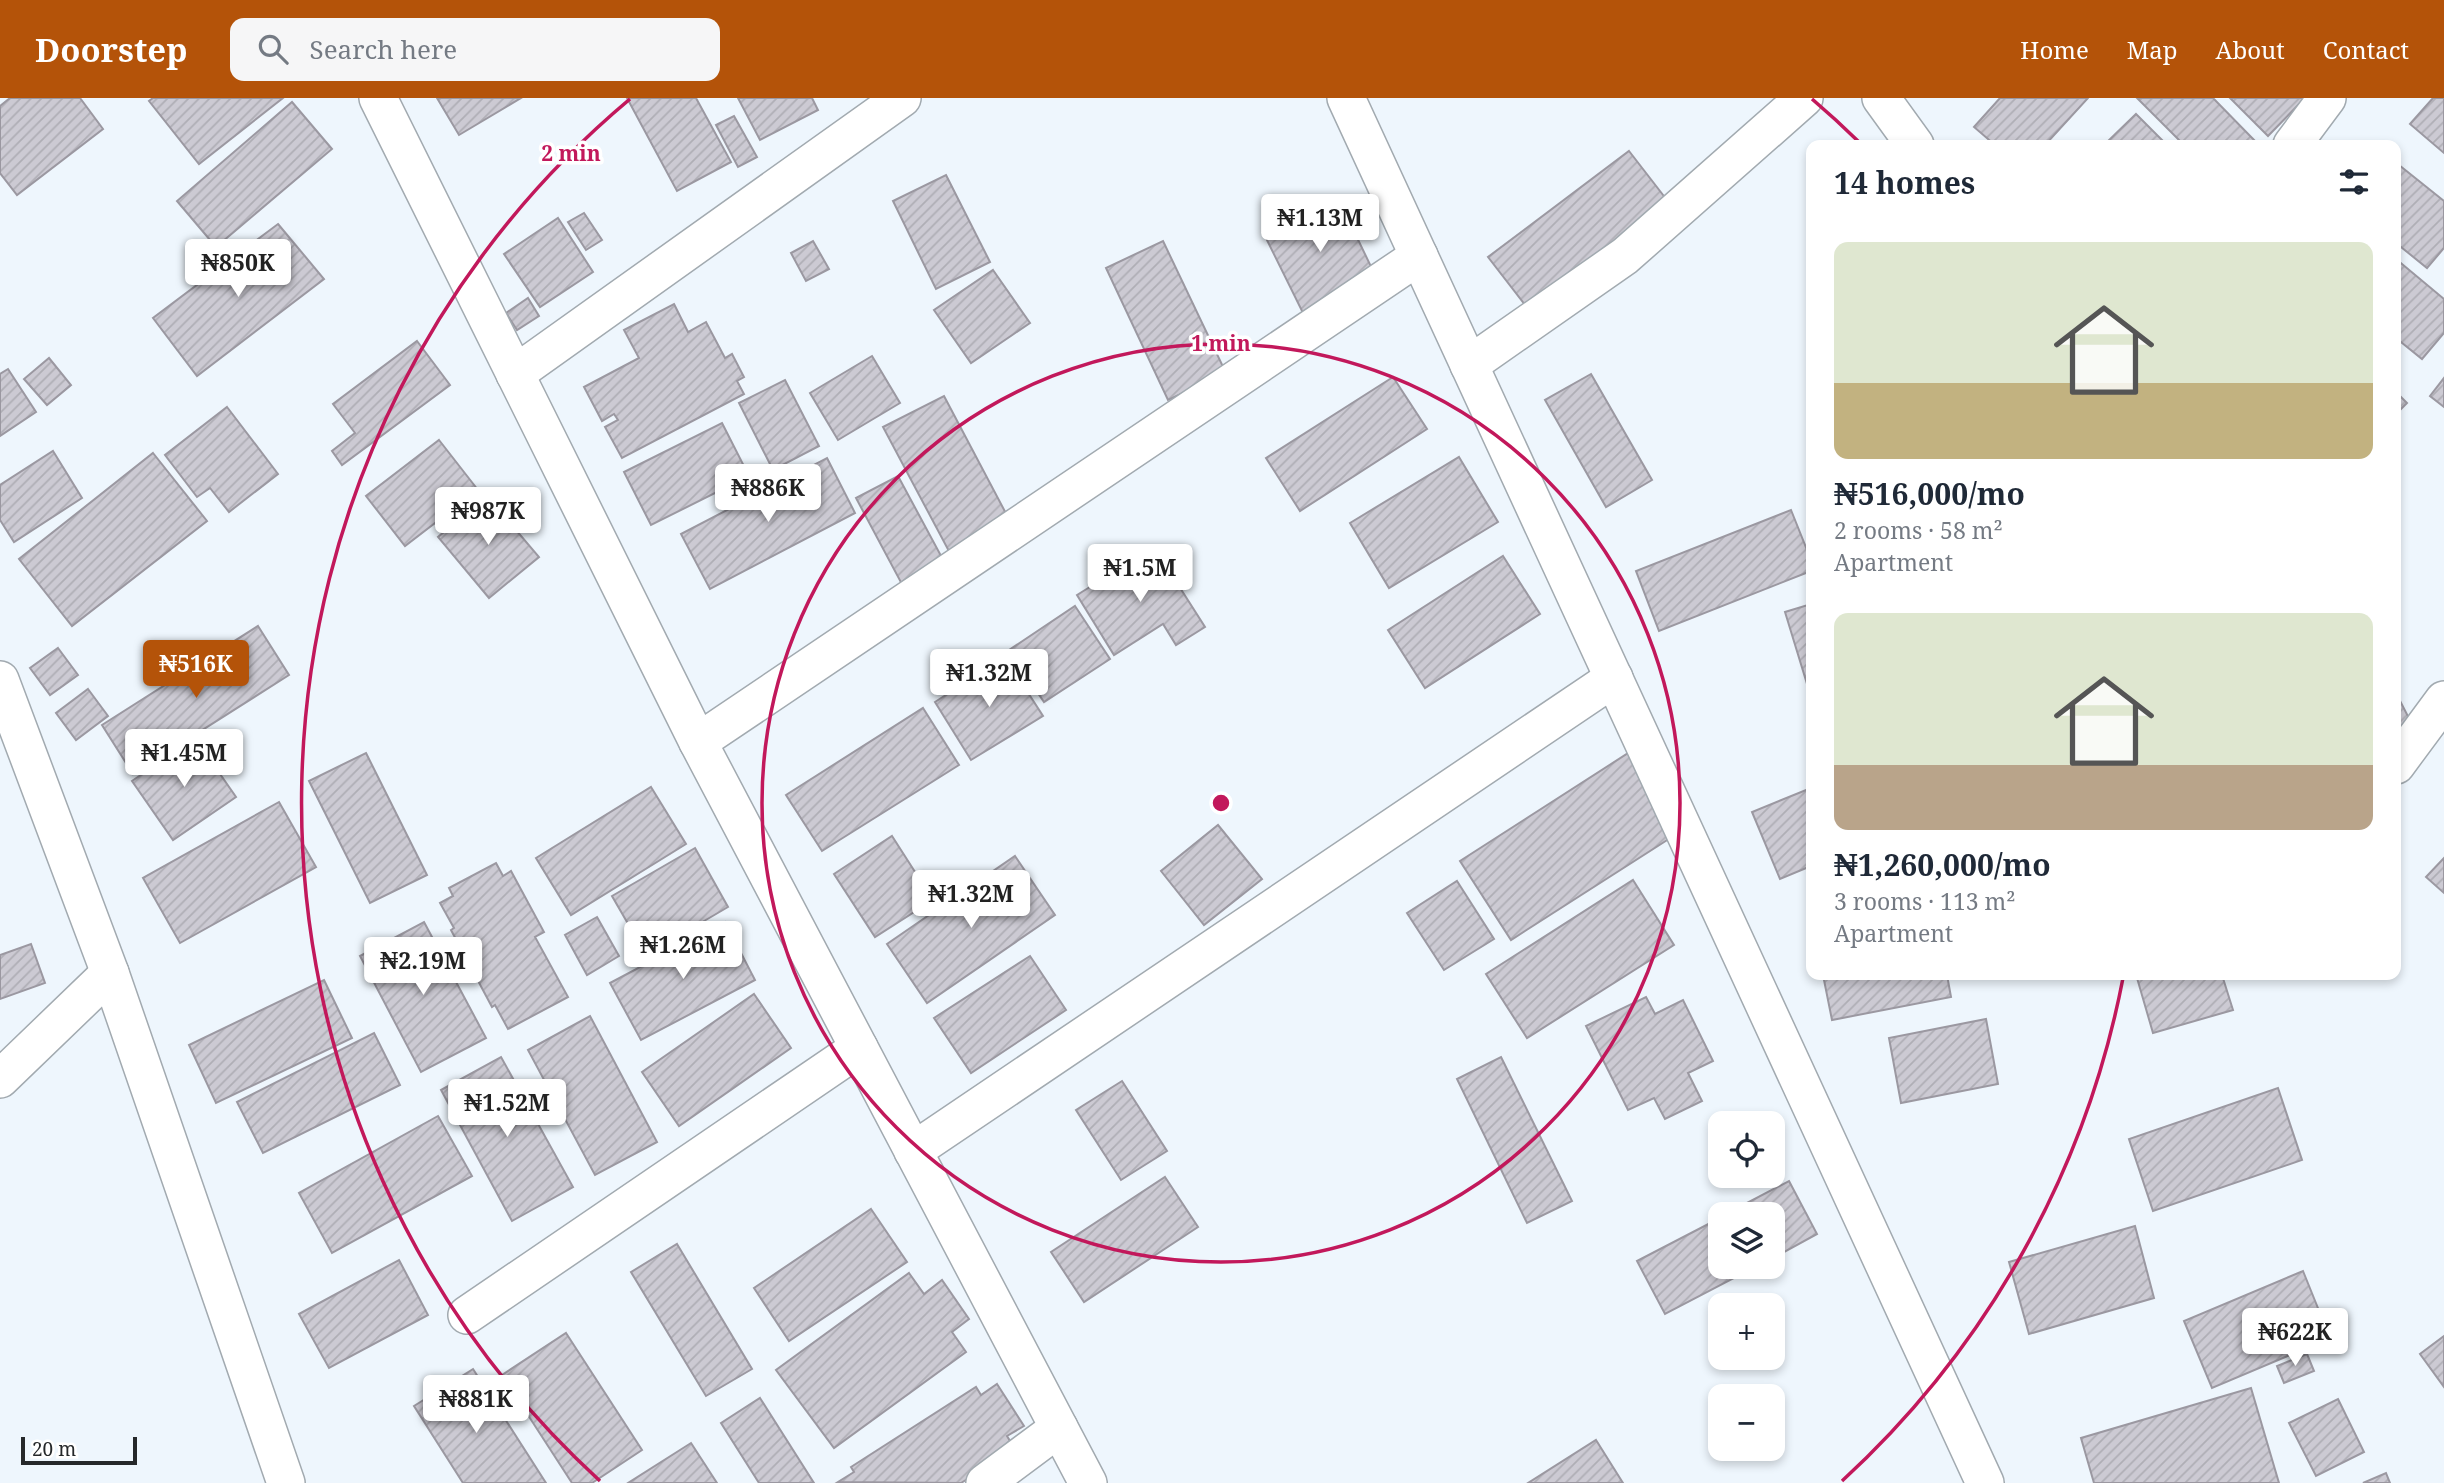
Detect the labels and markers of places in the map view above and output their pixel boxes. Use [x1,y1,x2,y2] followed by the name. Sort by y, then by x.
[1263,194,1377,254] pin: ₦1.13M
[189,240,287,299] pin: ₦850K
[719,464,817,524] pin: ₦886K
[439,488,537,547] pin: ₦987K
[1091,545,1189,604] pin: ₦1.5M
[147,640,245,700] pin: ₦516K
[932,650,1046,709] pin: ₦1.32M
[127,730,241,789] pin: ₦1.45M
[1209,791,1233,815] centre of rings
[914,870,1028,930] pin: ₦1.32M
[626,922,740,981] pin: ₦1.26M
[366,937,480,997] pin: ₦2.19M
[450,1080,564,1139] pin: ₦1.52M
[2246,1308,2344,1368] pin: ₦622K
[427,1376,525,1435] pin: ₦881K

